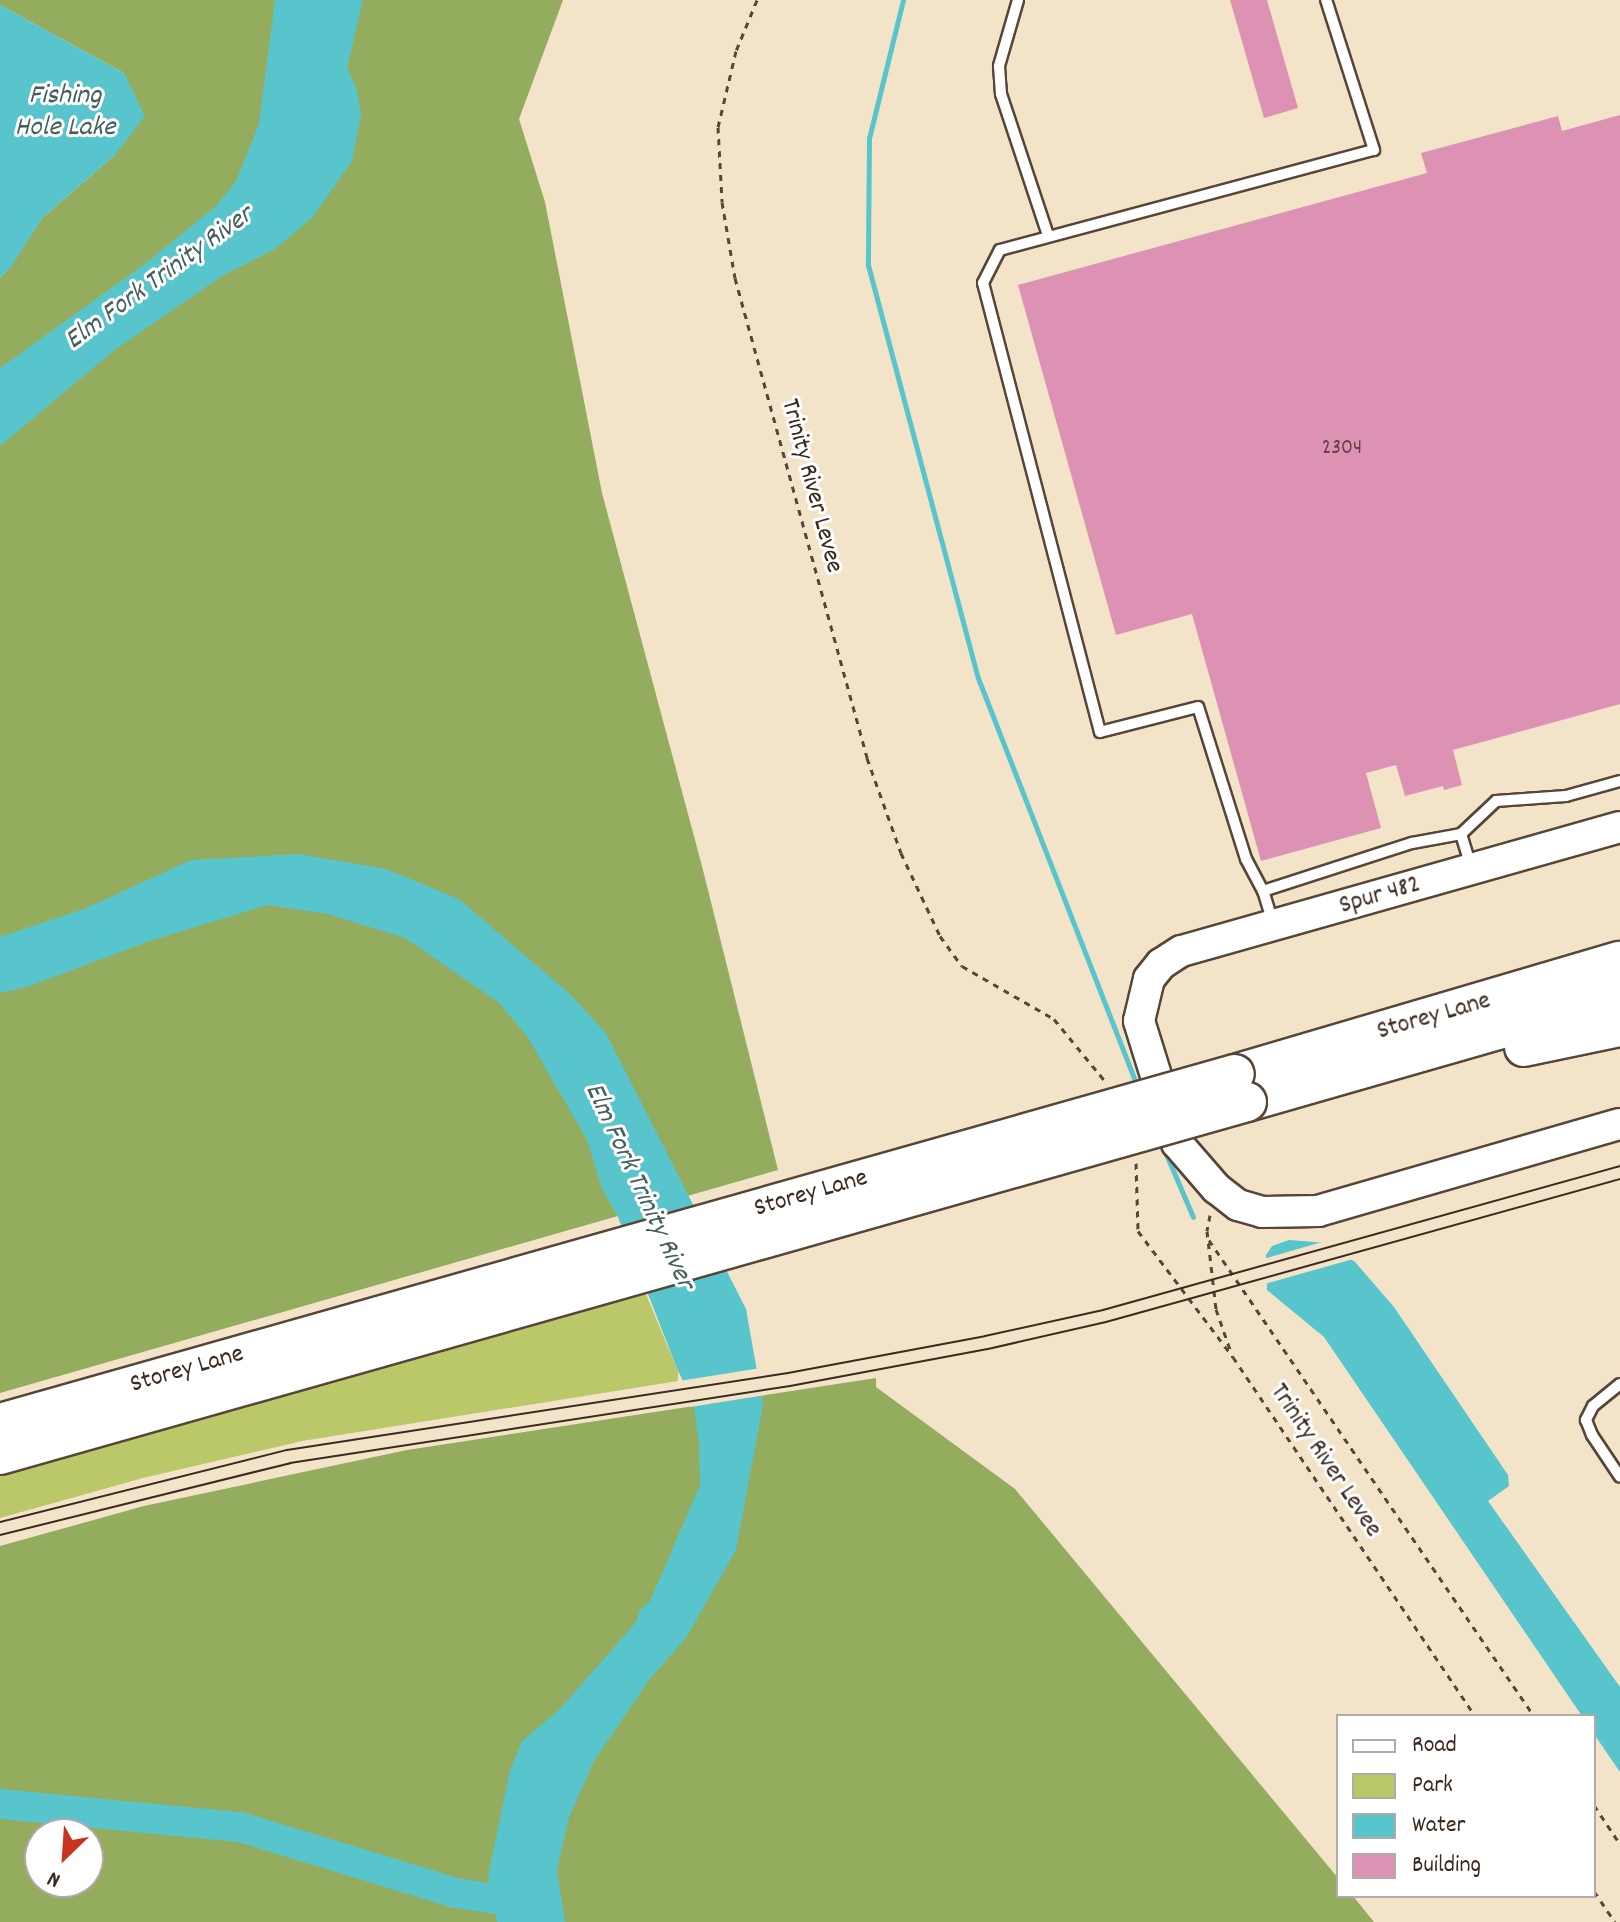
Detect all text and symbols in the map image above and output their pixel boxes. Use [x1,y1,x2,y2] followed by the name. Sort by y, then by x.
[15,80,115,146] water label: Fishing Hole Lake
[59,200,261,358] water label: Elm Fork Trinity River
[773,396,849,576] street label: Trinity River Levee
[1322,436,1362,462] house number: 2304
[1336,870,1424,922] street label: Spur 482
[1374,986,1494,1048] street label: Storey Lane
[575,1078,701,1296] water label: Elm Fork Trinity River
[751,1163,871,1225] street label: Storey Lane
[127,1339,247,1401] street label: Storey Lane
[1262,1378,1388,1544] street label: Trinity River Levee
[1336,1714,1596,1898] legend
[1412,1729,1457,1763] text: Road
[1412,1769,1453,1803] text: Park
[1412,1809,1465,1843] text: Water
[24,1818,104,1898] north arrow
[1412,1849,1481,1883] text: Building
[43,1862,66,1895] text: N

